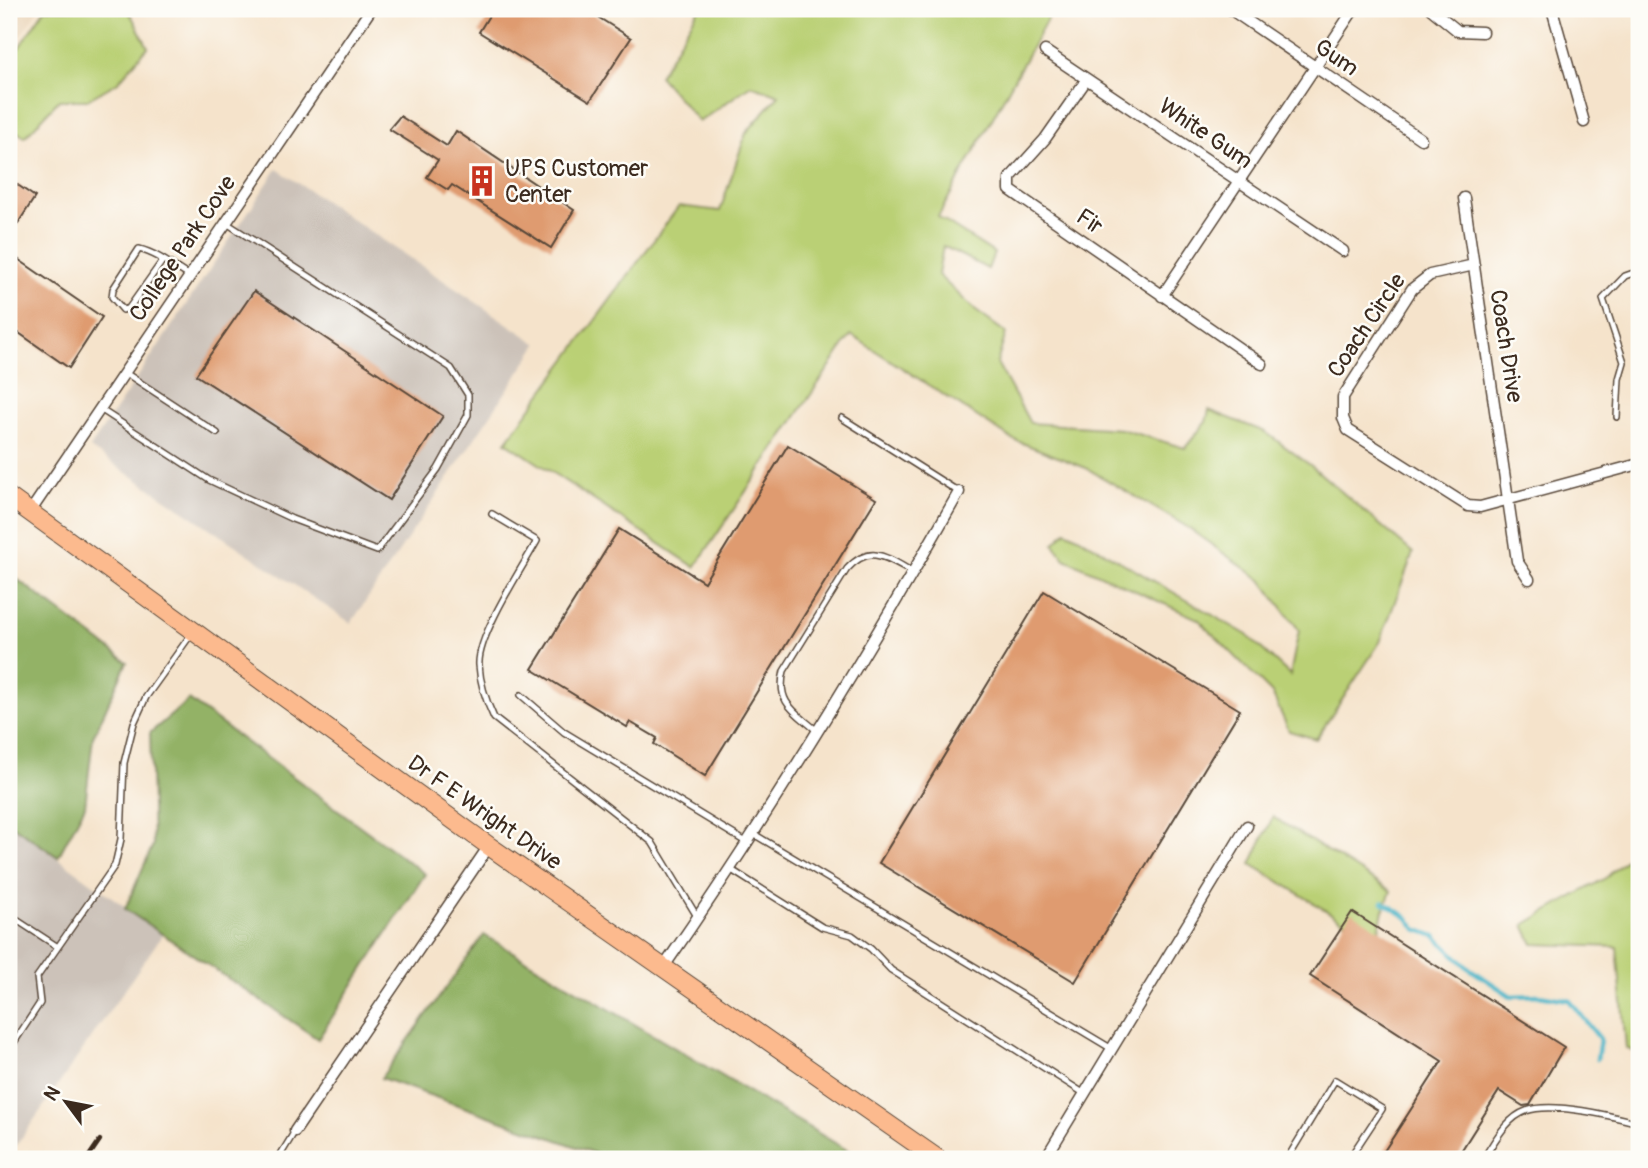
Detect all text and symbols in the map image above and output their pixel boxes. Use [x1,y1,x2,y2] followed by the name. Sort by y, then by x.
[1309,32,1364,82] street label: Gum
[1153,92,1258,175] street label: White Gum
[505,154,648,209] place label: UPS Customer Center
[465,164,499,198] building icon: UPS Customer Center
[123,169,242,327] street label: College Park Cove
[1071,202,1109,241] street label: Fir
[1321,267,1412,383] street label: Coach Circle
[1483,288,1530,405] street label: Coach Drive
[402,749,568,877] street label: Dr F E Wright Drive
[32,1066,102,1136] north arrow
[39,1082,66,1105] text: N

